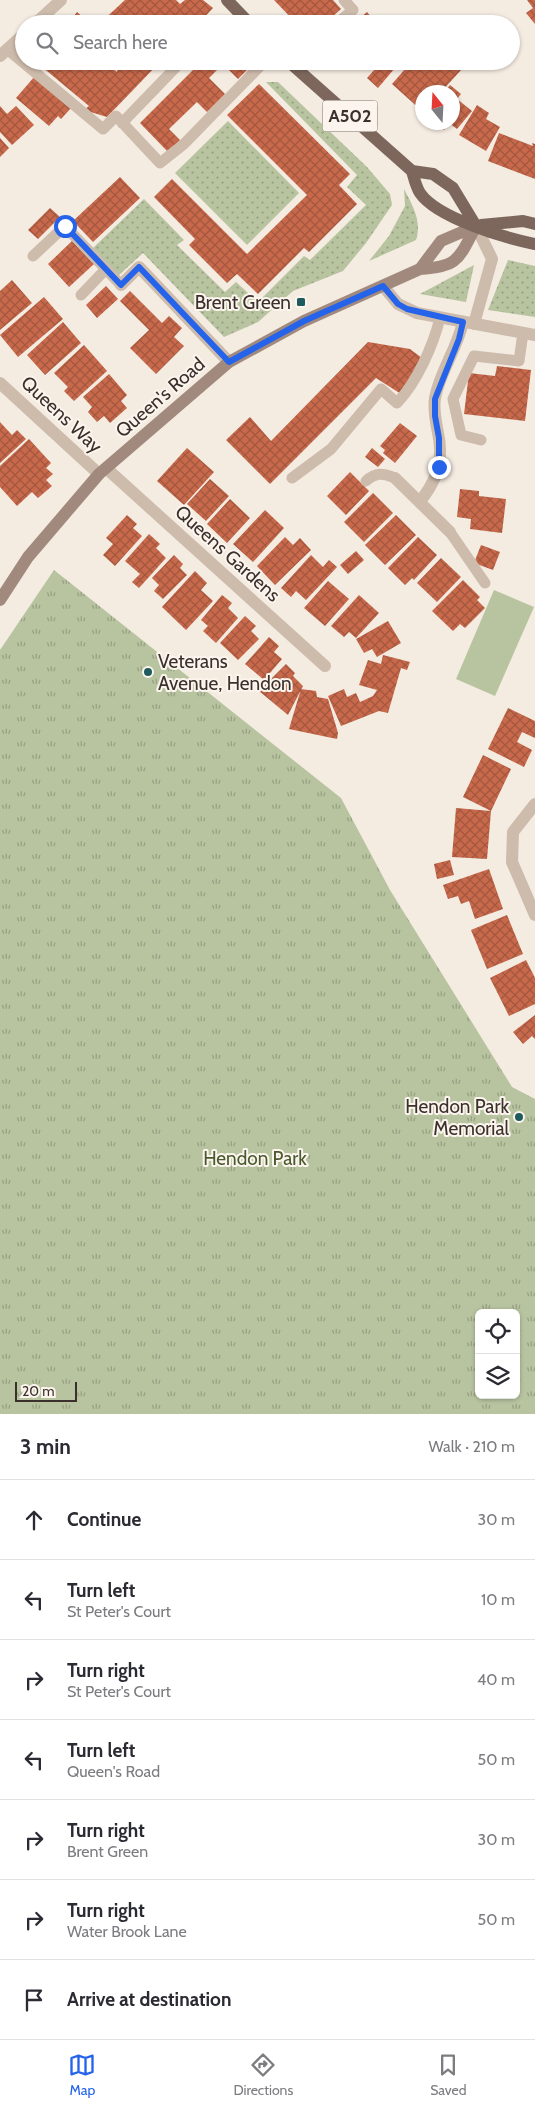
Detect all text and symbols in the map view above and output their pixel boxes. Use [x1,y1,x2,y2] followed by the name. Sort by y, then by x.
[15,15,520,70] search box
[33,29,61,57] icon: search
[73,31,167,54] text: Search here
[415,85,460,130] north arrow
[322,100,378,132] road number: A502
[54,215,77,238] route start
[195,291,291,314] place label: Brent Green
[295,296,307,308] marker: Brent Green
[111,352,210,442] street label: Queen's Road
[16,371,107,458] street label: Queens Way
[428,456,451,479] route end
[171,500,285,607] street label: Queens Gardens
[158,650,292,695] place label: Veterans Avenue, Hendon
[142,666,154,678] marker: Veterans Avenue, Hendon
[405,1095,510,1140] place label: Hendon Park Memorial
[513,1111,525,1123] marker: Hendon Park Memorial
[203,1147,307,1170] park label: Hendon Park
[475,1309,520,1399] map controls
[475,1309,520,1354] button: locate
[475,1354,520,1399] button: layers
[15,1379,78,1402] scale bar
[22,1382,55,1400] text: 20 m
[20,1434,71,1459] text: 3 min
[428,1437,515,1456] text: Walk · 210 m
[20,1506,48,1534] icon: ahead
[67,1508,141,1531] text: Continue
[478,1510,515,1529] text: 30 m
[67,1579,135,1602] text: Turn left
[20,1586,48,1614] icon: left
[481,1590,515,1609] text: 10 m
[67,1602,171,1621] text: St Peter's Court
[67,1659,145,1682] text: Turn right
[20,1666,48,1694] icon: right
[477,1670,515,1689] text: 40 m
[67,1682,171,1701] text: St Peter's Court
[67,1739,135,1762] text: Turn left
[20,1746,48,1774] icon: left
[478,1750,515,1769] text: 50 m
[67,1762,160,1781] text: Queen's Road
[67,1819,145,1842] text: Turn right
[20,1826,48,1854] icon: right
[478,1830,515,1849] text: 30 m
[67,1842,148,1861] text: Brent Green
[67,1899,145,1922] text: Turn right
[20,1906,48,1934] icon: right
[478,1910,515,1929] text: 50 m
[67,1922,187,1941] text: Water Brook Lane
[20,1986,48,2014] icon: arrive
[67,1988,231,2011] text: Arrive at destination
[68,2051,96,2099] tab: Map
[233,2051,293,2099] tab: Directions
[430,2051,467,2099] tab: Saved

